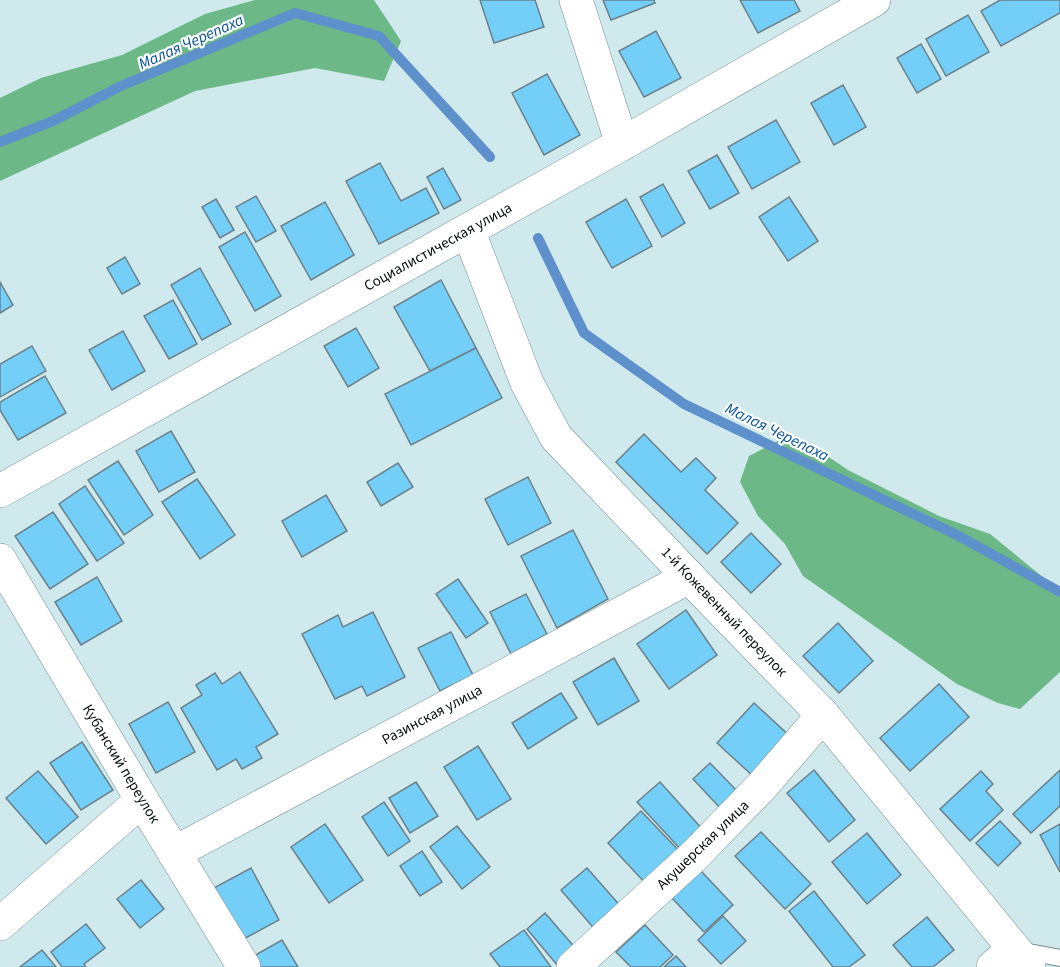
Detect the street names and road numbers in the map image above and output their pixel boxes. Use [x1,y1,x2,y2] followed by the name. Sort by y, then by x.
[360,197,516,297] street label: Социалистическая улица
[656,542,792,682] street label: 1-й Кожевенный переулок
[378,680,486,750] street label: Разинская улица
[77,700,165,828] street label: Кубанский переулок
[652,795,754,895] street label: Акушерская улица

